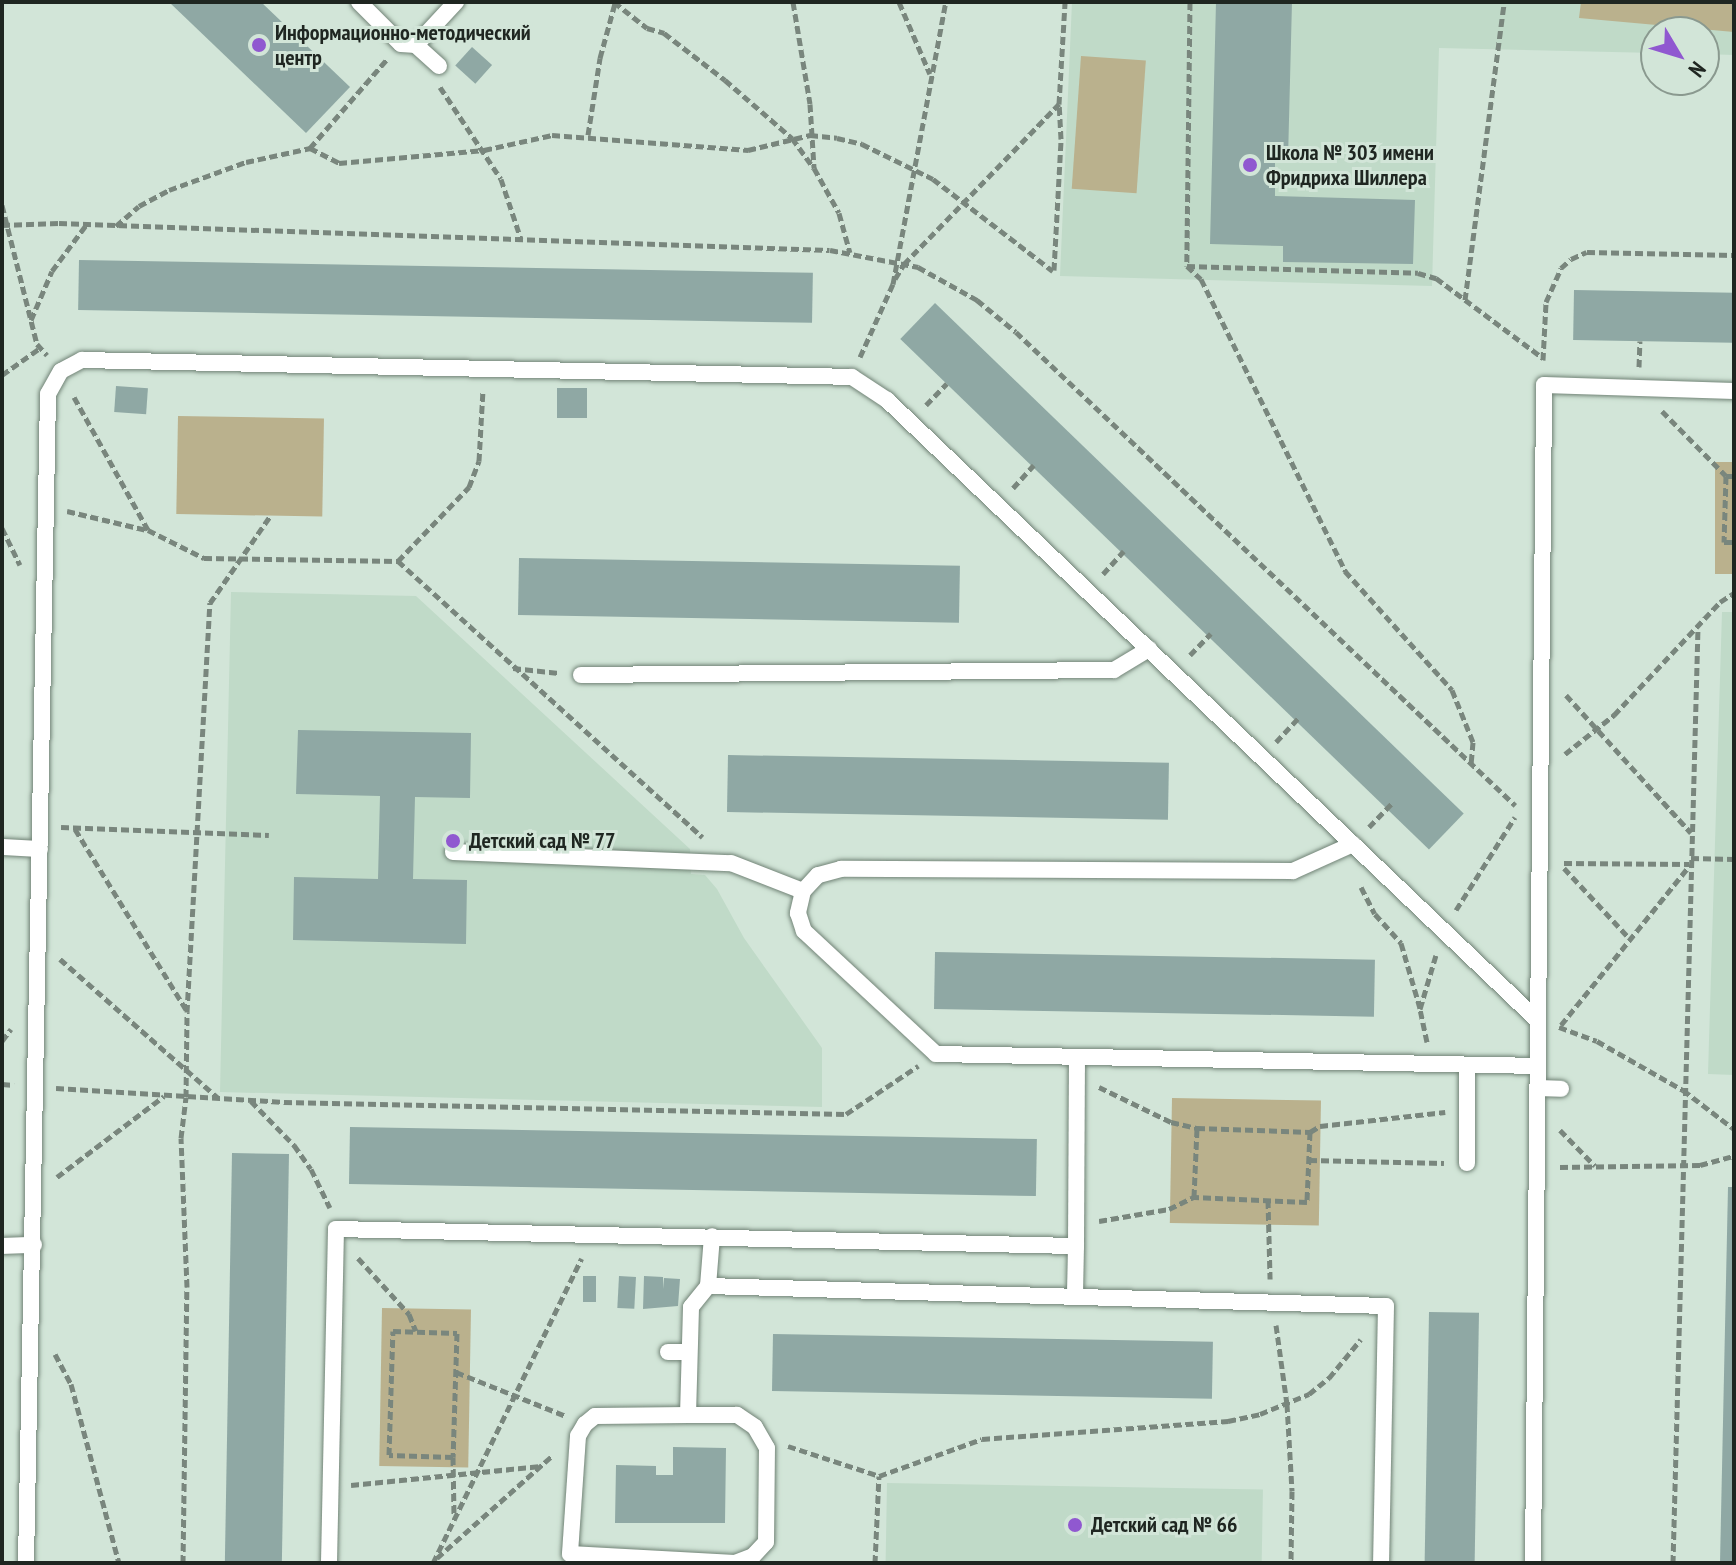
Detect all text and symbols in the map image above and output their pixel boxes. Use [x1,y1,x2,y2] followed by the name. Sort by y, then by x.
[1640,16,1720,96] north arrow
[275,19,531,70] place label: Информационно-методический центр
[250,36,268,54] marker: Информационно-методический центр
[1683,56,1712,83] text: N
[1266,139,1434,190] place label: Школа № 303 имени Фридриха Шиллера
[1241,156,1259,174] marker: Школа № 303 имени Фридриха Шиллера
[469,828,615,854] place label: Детский сад № 77
[444,832,462,850] marker: Детский сад № 77
[1091,1512,1237,1538] place label: Детский сад № 66
[1066,1516,1084,1534] marker: Детский сад № 66

